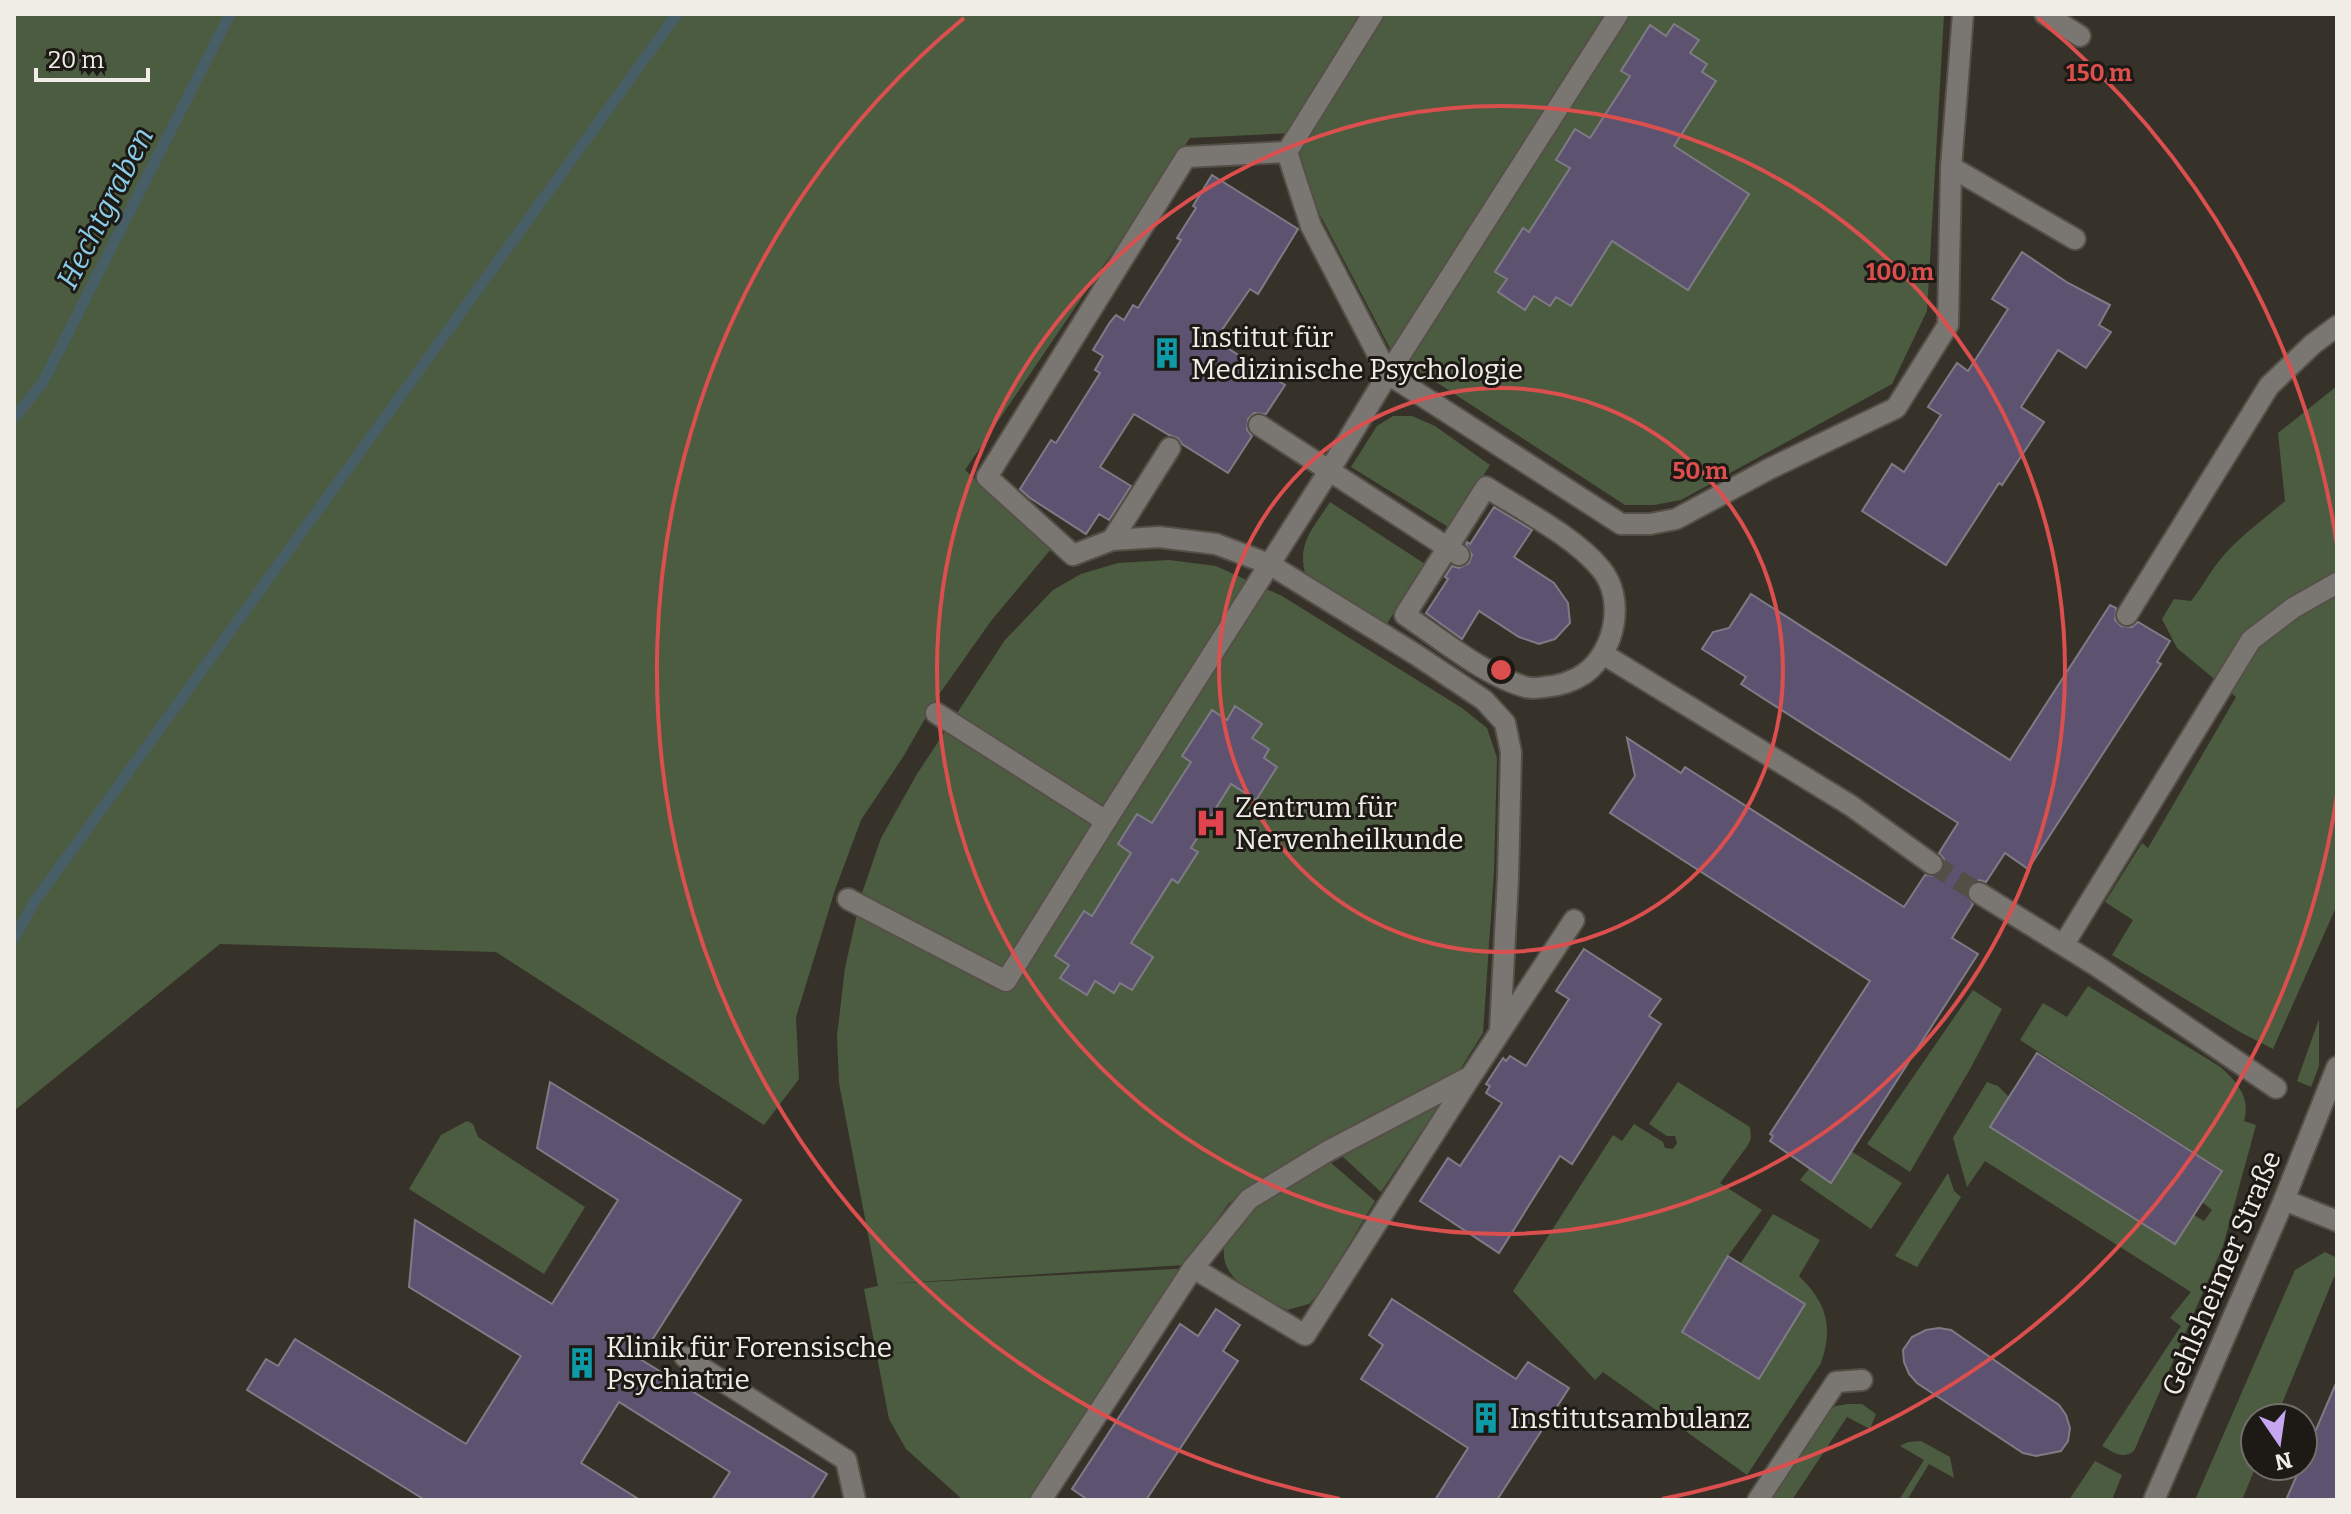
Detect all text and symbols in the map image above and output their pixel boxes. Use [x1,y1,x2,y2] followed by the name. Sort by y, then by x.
[36,32,148,82] scale bar
[48,46,104,74] text: 20 m
[2066,59,2132,87] text: 150 m
[49,121,161,295] water label: Hechtgraben
[1866,258,1934,286] text: 100 m
[1191,321,1523,386] place label: Institut für Medizinische Psychologie
[1150,336,1184,370] building icon: Institut für Medizinische Psychologie
[1672,457,1728,485] text: 50 m
[1487,656,1515,684] centre of rings
[1235,791,1464,856] place label: Zentrum für Nervenheilkunde
[1194,806,1228,840] hospital icon: Zentrum für Nervenheilkunde
[2155,1146,2288,1400] street label: Gehlsheimer Straße
[606,1331,892,1396] place label: Klinik für Forensische Psychiatrie
[565,1346,599,1380] building icon: Klinik für Forensische Psychiatrie
[1469,1401,1503,1435] building icon: Institutsambulanz
[1510,1402,1750,1435] place label: Institutsambulanz
[2239,1402,2319,1482] north arrow
[2272,1446,2295,1476] text: N

